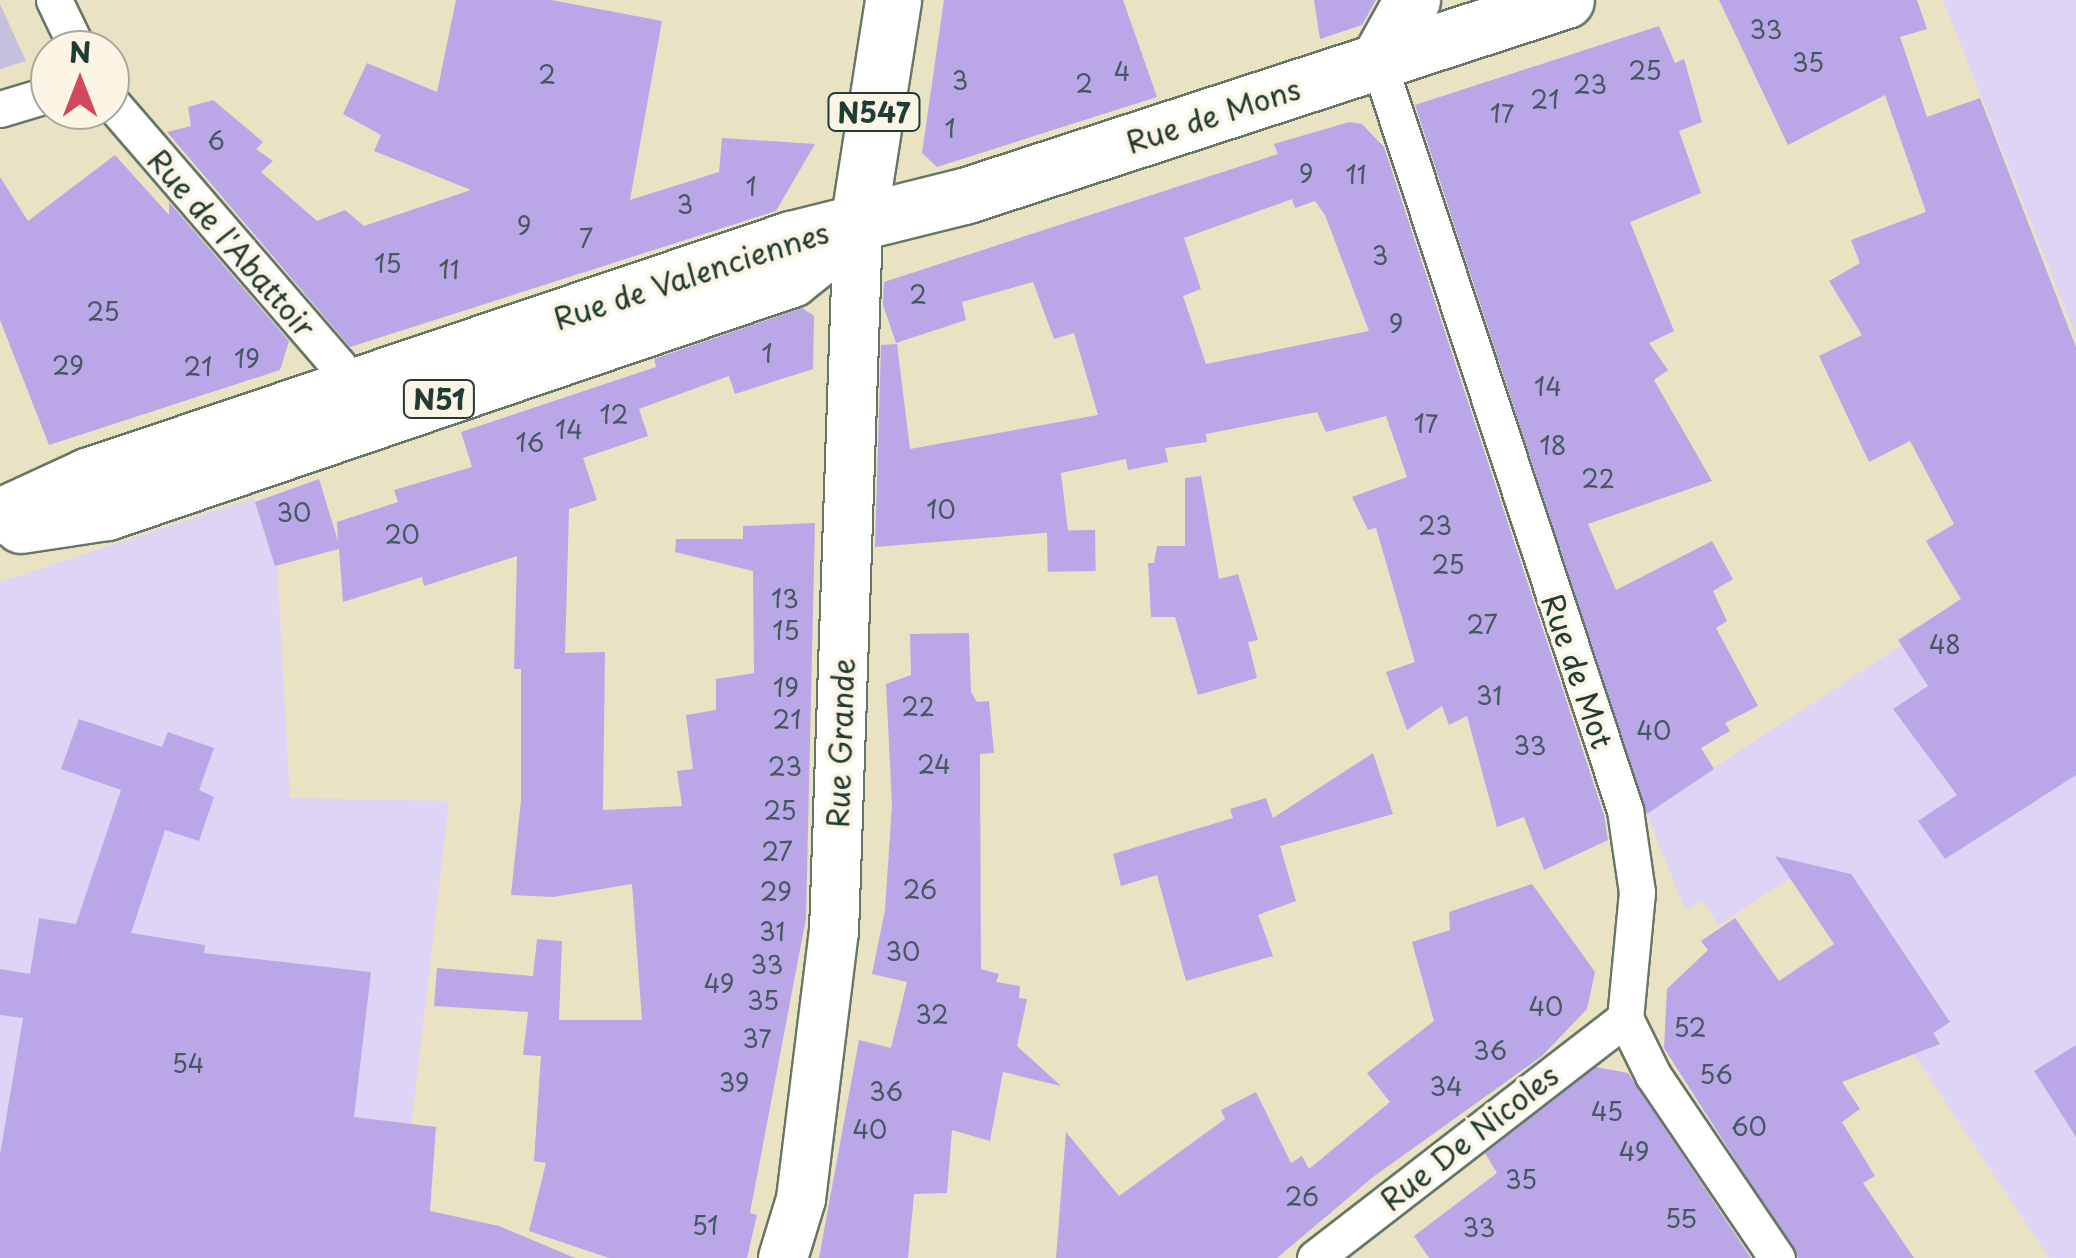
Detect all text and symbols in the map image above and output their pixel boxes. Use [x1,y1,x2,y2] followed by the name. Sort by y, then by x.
[1750,14,1782,44] house number: 33
[30,30,130,130] north arrow
[69,30,91,73] text: N
[1792,47,1824,77] house number: 35
[1628,55,1662,85] house number: 25
[1114,56,1130,86] house number: 4
[538,59,556,89] house number: 2
[952,65,968,95] house number: 3
[1075,68,1093,98] house number: 2
[1120,69,1306,161] street label: Rue de Mons
[1573,69,1607,99] house number: 23
[1531,84,1559,114] house number: 21
[826,89,922,135] road number: N547
[1490,98,1514,128] house number: 17
[944,113,956,143] house number: 1
[207,125,225,155] house number: 6
[139,140,325,346] street label: Rue de l'Abattoir
[1299,158,1313,188] house number: 9
[1346,159,1366,189] house number: 11
[745,171,757,201] house number: 1
[677,189,693,219] house number: 3
[517,210,531,240] house number: 9
[547,213,835,337] street label: Rue de Valenciennes
[579,223,593,253] house number: 7
[1372,240,1388,270] house number: 3
[374,248,402,278] house number: 15
[439,254,459,284] house number: 11
[909,279,927,309] house number: 2
[86,296,120,326] house number: 25
[1389,308,1403,338] house number: 9
[761,338,773,368] house number: 1
[234,343,260,373] house number: 19
[52,350,84,380] house number: 29
[184,351,212,381] house number: 21
[1534,371,1562,401] house number: 14
[402,376,476,422] road number: N51
[600,399,628,429] house number: 12
[1414,408,1438,438] house number: 17
[555,414,583,444] house number: 14
[516,427,544,457] house number: 16
[1540,430,1566,460] house number: 18
[1581,463,1615,493] house number: 22
[926,494,956,524] house number: 10
[277,497,311,527] house number: 30
[1418,510,1452,540] house number: 23
[384,519,420,549] house number: 20
[1431,549,1465,579] house number: 25
[771,583,799,613] house number: 13
[1534,587,1622,755] street label: Rue de Mot
[1466,609,1498,639] house number: 27
[772,615,800,645] house number: 15
[1929,629,1961,659] house number: 48
[819,656,861,830] street label: Rue Grande
[773,672,799,702] house number: 19
[1476,680,1502,710] house number: 31
[901,691,935,721] house number: 22
[773,704,801,734] house number: 21
[1637,715,1671,745] house number: 40
[1514,730,1546,760] house number: 33
[917,749,951,779] house number: 24
[768,751,802,781] house number: 23
[763,795,797,825] house number: 25
[761,836,793,866] house number: 27
[903,874,937,904] house number: 26
[760,876,792,906] house number: 29
[759,916,785,946] house number: 31
[886,936,920,966] house number: 30
[751,949,783,979] house number: 33
[704,968,734,998] house number: 49
[747,985,779,1015] house number: 35
[1529,991,1563,1021] house number: 40
[915,999,949,1029] house number: 32
[1674,1012,1706,1042] house number: 52
[742,1023,772,1053] house number: 37
[1473,1035,1507,1065] house number: 36
[172,1048,204,1078] house number: 54
[1372,1055,1566,1219] street label: Rue De Nicoles
[1699,1059,1733,1089] house number: 56
[719,1067,749,1097] house number: 39
[1429,1071,1463,1101] house number: 34
[869,1076,903,1106] house number: 36
[1591,1096,1623,1126] house number: 45
[1731,1111,1767,1141] house number: 60
[853,1114,887,1144] house number: 40
[1619,1136,1649,1166] house number: 49
[1505,1164,1537,1194] house number: 35
[1285,1181,1319,1211] house number: 26
[1665,1203,1697,1233] house number: 55
[692,1210,718,1240] house number: 51
[1463,1212,1495,1242] house number: 33

